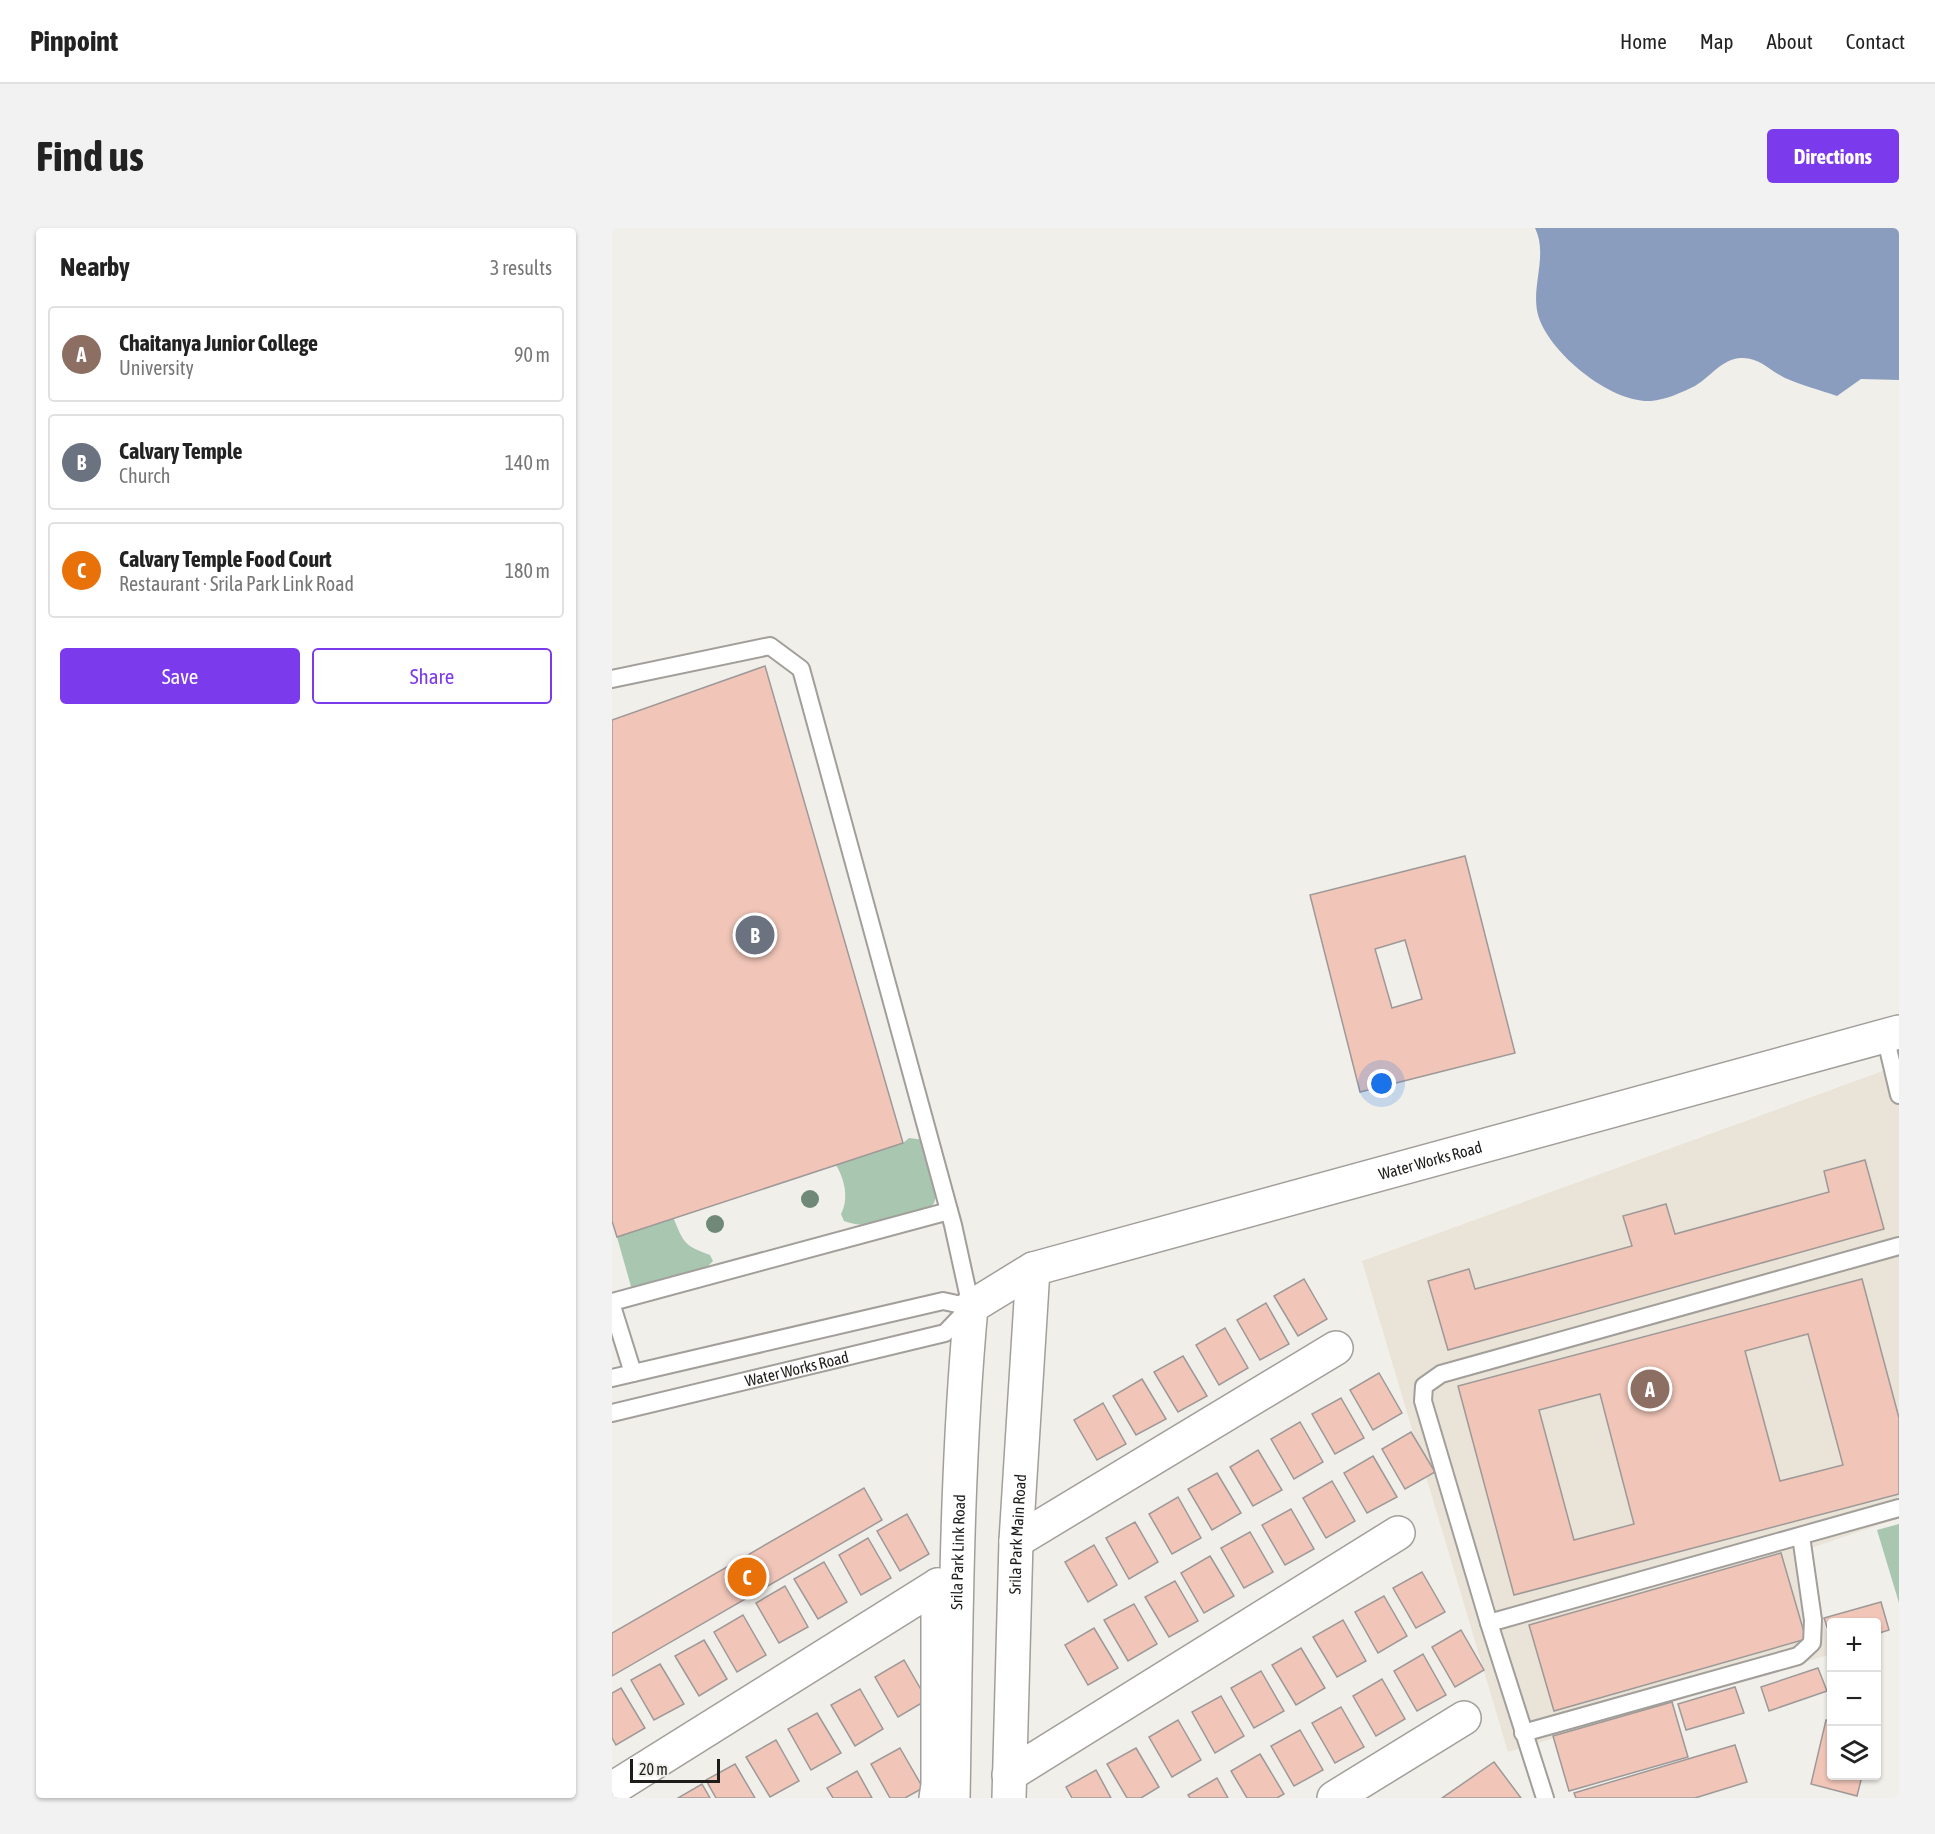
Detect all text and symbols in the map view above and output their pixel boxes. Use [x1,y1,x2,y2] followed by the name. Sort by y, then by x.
[30,25,118,57] text: Pinpoint
[1620,29,1667,53] text: Home
[1700,29,1734,53] text: Map
[1767,29,1813,53] text: About
[1846,29,1905,53] text: Contact
[1767,129,1899,183] button: Directions
[36,132,144,180] text: Find us
[60,252,130,282] text: Nearby
[490,256,552,279] text: 3 results
[119,330,318,356] text: Chaitanya Junior College
[77,343,86,366] text: A
[514,343,550,366] text: 90 m
[119,356,194,379] text: University
[119,438,243,464] text: Calvary Temple
[77,451,86,474] text: B
[505,451,550,474] text: 140 m
[119,464,170,487] text: Church
[119,546,332,572] text: Calvary Temple Food Court
[77,559,86,582] text: C
[505,559,550,582] text: 180 m
[119,572,354,595] text: Restaurant · Srila Park Link Road
[60,648,300,704] button: Save
[312,648,552,704] button: Share
[736,912,774,958] pin: B
[1367,1069,1396,1098] your location
[1377,1138,1484,1183] street label: Water Works Road
[743,1347,850,1390] street label: Water Works Road
[1630,1366,1670,1412] pin: A
[1006,1473,1029,1595] street label: Srila Park Main Road
[947,1494,968,1610] street label: Srila Park Link Road
[728,1554,766,1600] pin: C
[1827,1618,1881,1780] map controls
[1827,1618,1881,1672] button: +
[1827,1672,1881,1726] button: −
[1827,1726,1881,1780] button: layers
[630,1756,720,1784] scale bar
[639,1760,668,1778] text: 20 m

